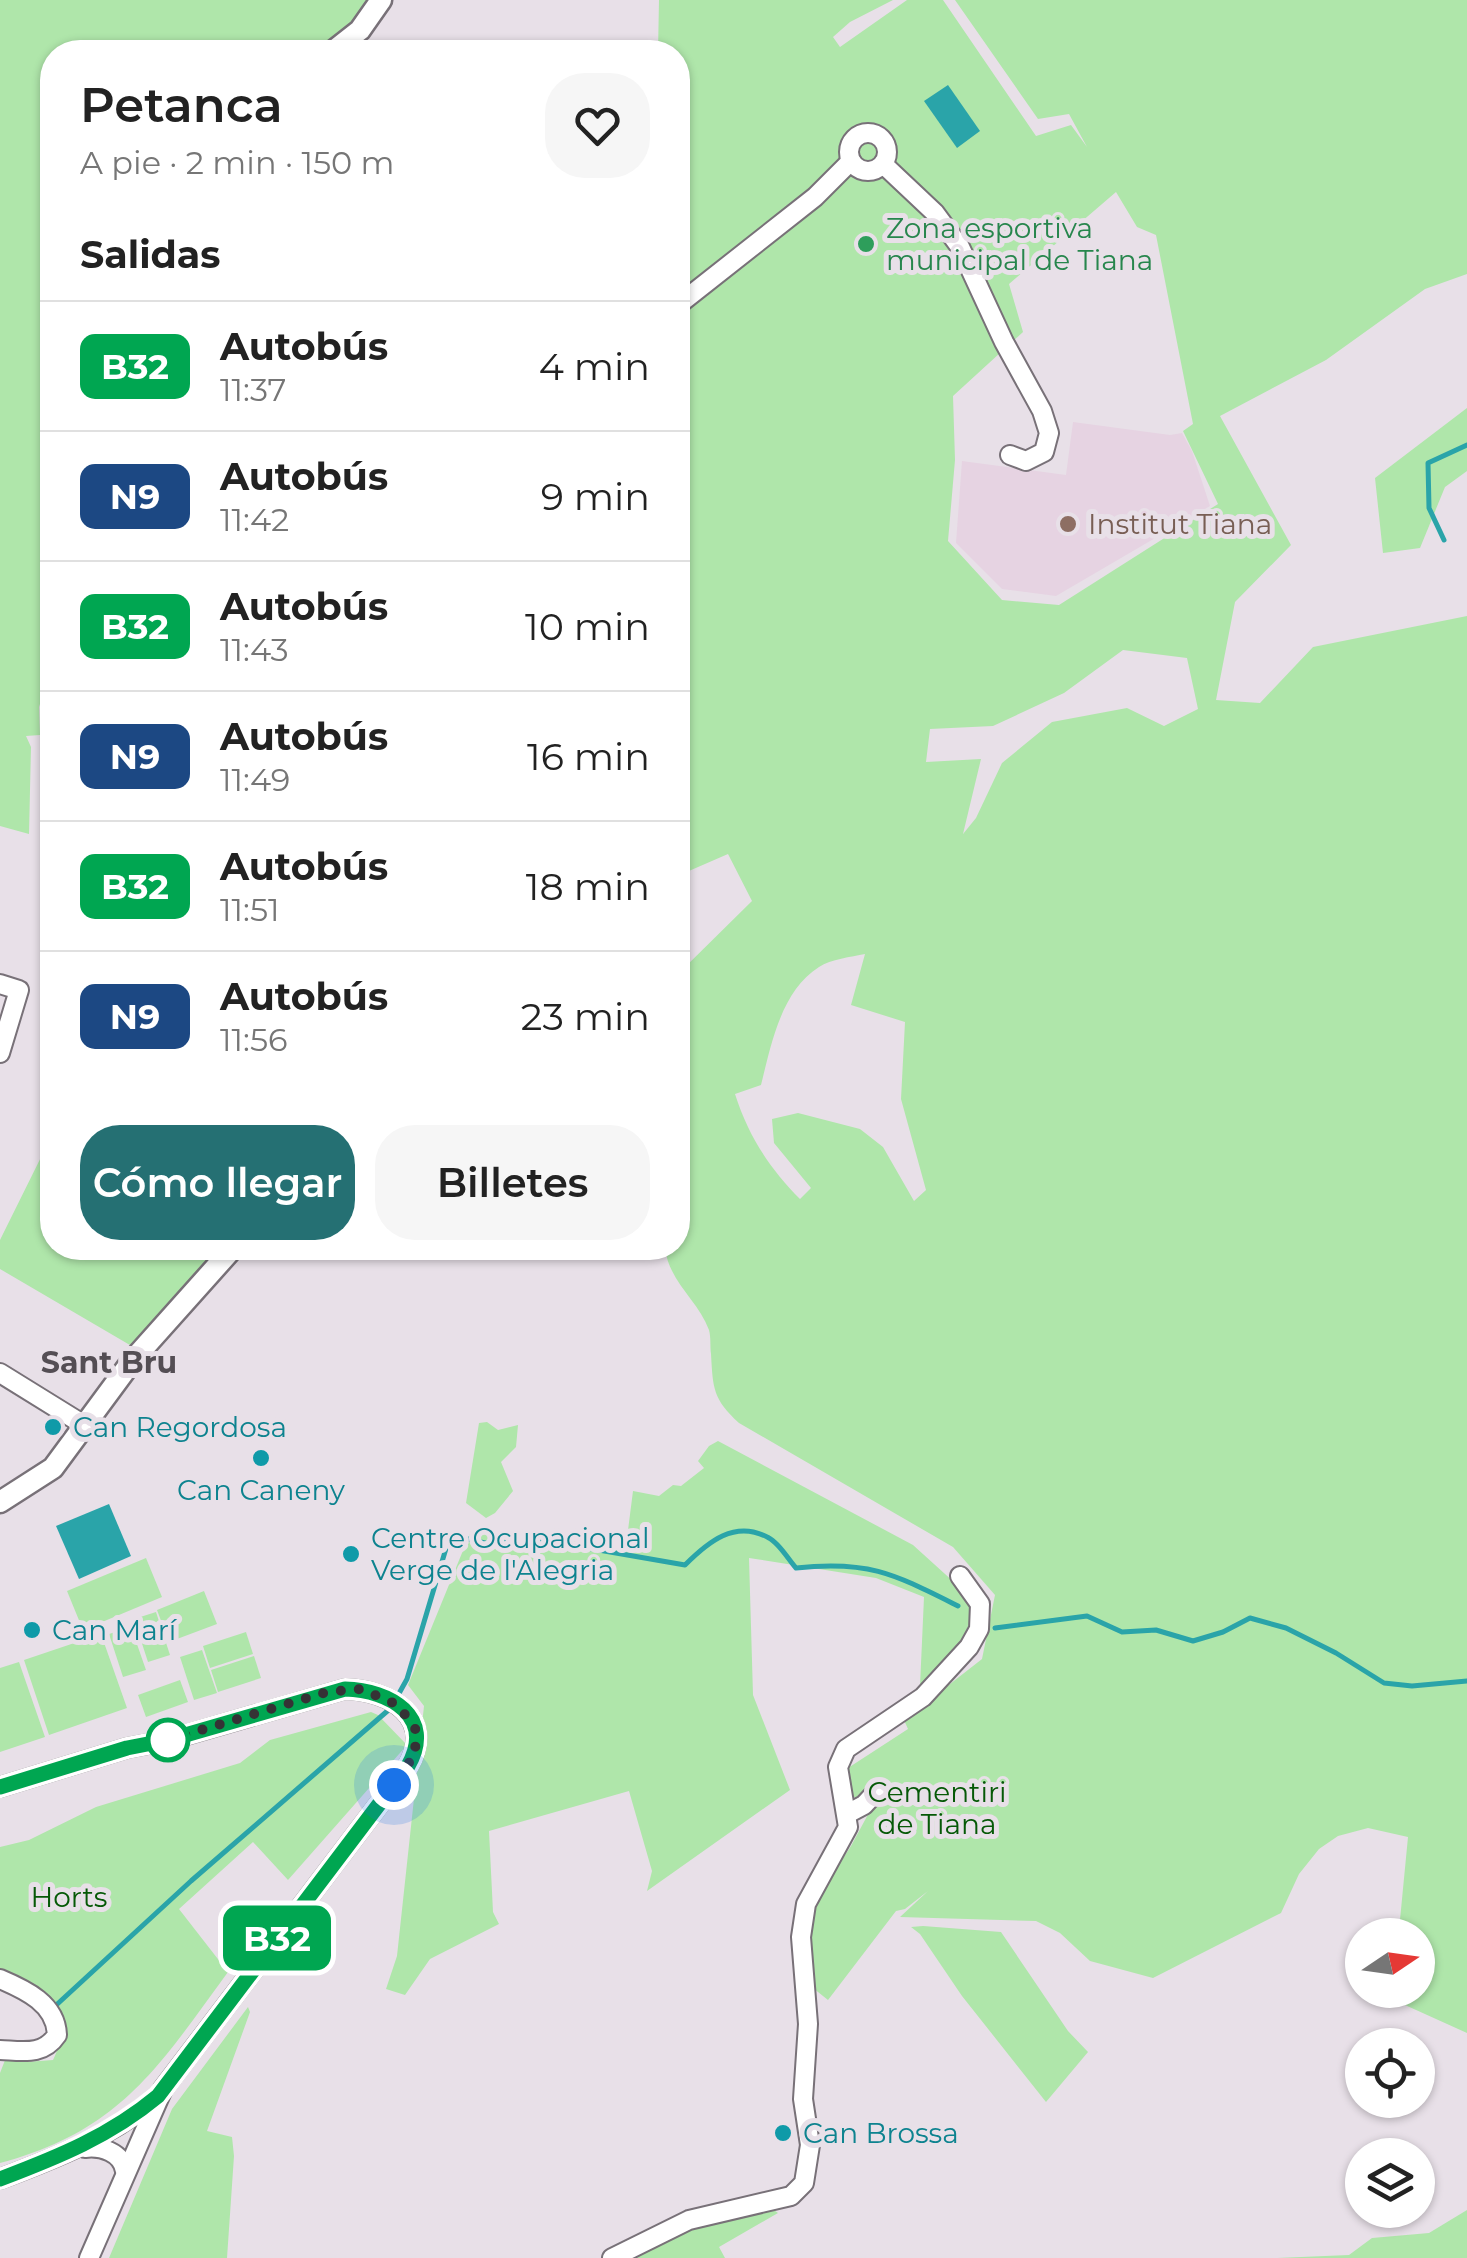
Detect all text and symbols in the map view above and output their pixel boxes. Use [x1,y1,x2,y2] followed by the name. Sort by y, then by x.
[545,73,650,178] button: heart
[80,76,283,134] text: Petanca
[80,143,395,182] text: A pie · 2 min · 150 m
[886,211,1153,277] place label: Zona esportiva municipal de Tiana
[80,231,221,278] text: Salidas
[855,233,877,255] marker: Zona esportiva municipal de Tiana
[220,323,388,370] text: Autobús
[539,343,650,390] text: 4 min
[101,345,169,388] text: B32
[220,370,286,409] text: 11:37
[220,453,388,500] text: Autobús
[541,473,650,520] text: 9 min
[110,475,160,518] text: N9
[220,500,289,539] text: 11:42
[1088,507,1272,541] place label: Institut Tiana
[1057,513,1079,535] marker: Institut Tiana
[220,583,388,630] text: Autobús
[525,603,650,650] text: 10 min
[101,605,169,648] text: B32
[220,630,289,669] text: 11:43
[220,713,388,760] text: Autobús
[527,733,650,780] text: 16 min
[110,735,160,778] text: N9
[220,760,290,799] text: 11:49
[220,843,388,890] text: Autobús
[526,863,650,910] text: 18 min
[101,865,169,908] text: B32
[220,890,280,929] text: 11:51
[220,973,388,1020] text: Autobús
[521,993,650,1040] text: 23 min
[110,995,160,1038] text: N9
[220,1020,288,1059] text: 11:56
[80,1125,355,1240] button: Cómo llegar
[375,1125,650,1240] button: Billetes
[41,1344,177,1381] district label: Sant Bru
[73,1410,287,1444] place label: Can Regordosa
[42,1416,64,1438] marker: Can Regordosa
[250,1447,272,1469] marker: Can Caneny
[177,1473,346,1507] place label: Can Caneny
[371,1521,650,1587] place label: Centre Ocupacional Verge de l'Alegria
[340,1543,362,1565] marker: Centre Ocupacional Verge de l'Alegria
[52,1613,178,1647] place label: Can Marí
[21,1619,43,1641] marker: Can Marí
[147,1719,189,1761] unlabelled marker
[369,1760,419,1810] your location
[867,1775,1007,1841] park label: Cementiri de Tiana
[30,1880,108,1914] park label: Horts
[220,1906,334,1970] line badge: B32
[243,1917,311,1960] text: B32
[1345,1918,1435,2008] north arrow
[1345,1918,1435,2228] map controls
[1345,2028,1435,2118] button: locate
[803,2116,959,2150] place label: Can Brossa
[772,2122,794,2144] marker: Can Brossa
[1345,2138,1435,2228] button: layers

